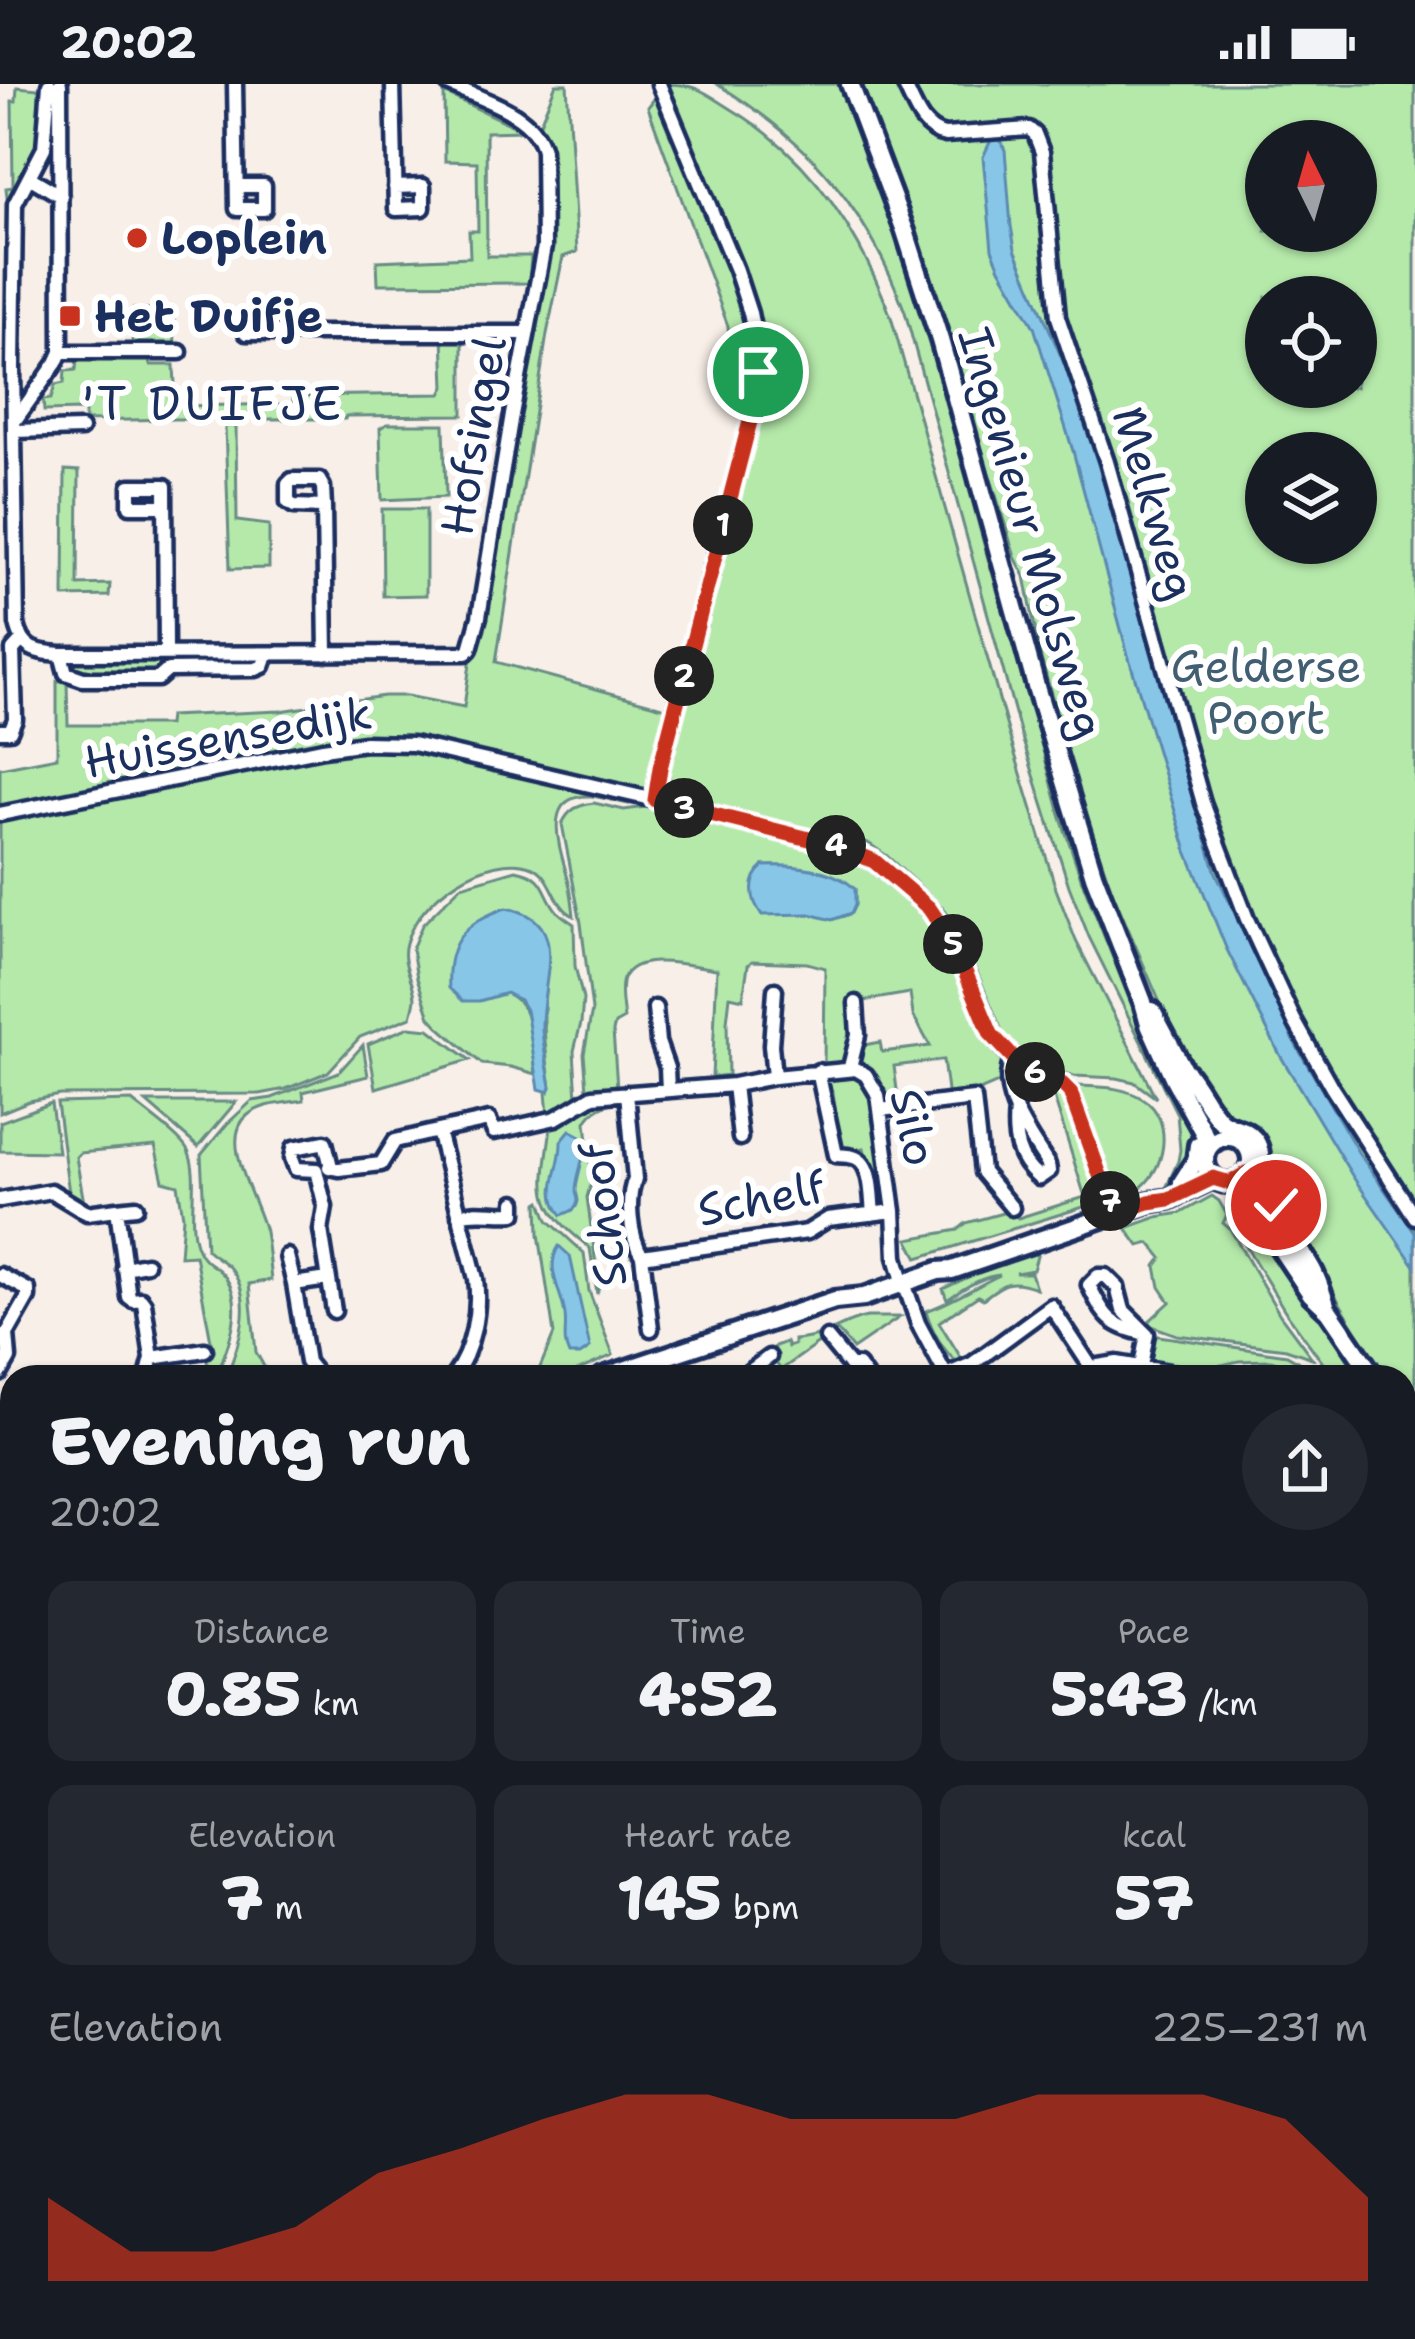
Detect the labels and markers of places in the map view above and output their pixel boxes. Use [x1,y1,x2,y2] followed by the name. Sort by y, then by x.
[161,208,327,268] place label: Loplein
[124,225,150,251] marker: Loplein
[94,286,323,346] place label: Het Duifje
[57,303,83,329] marker: Het Duifje
[707,321,809,423] pin
[693,495,753,555] pin: 1
[654,646,714,706] pin: 2
[654,778,714,838] pin: 3
[806,815,866,875] pin: 4
[923,914,983,974] pin: 5
[1005,1042,1065,1102] pin: 6
[1225,1154,1327,1256] pin
[1080,1171,1140,1231] pin: 7

